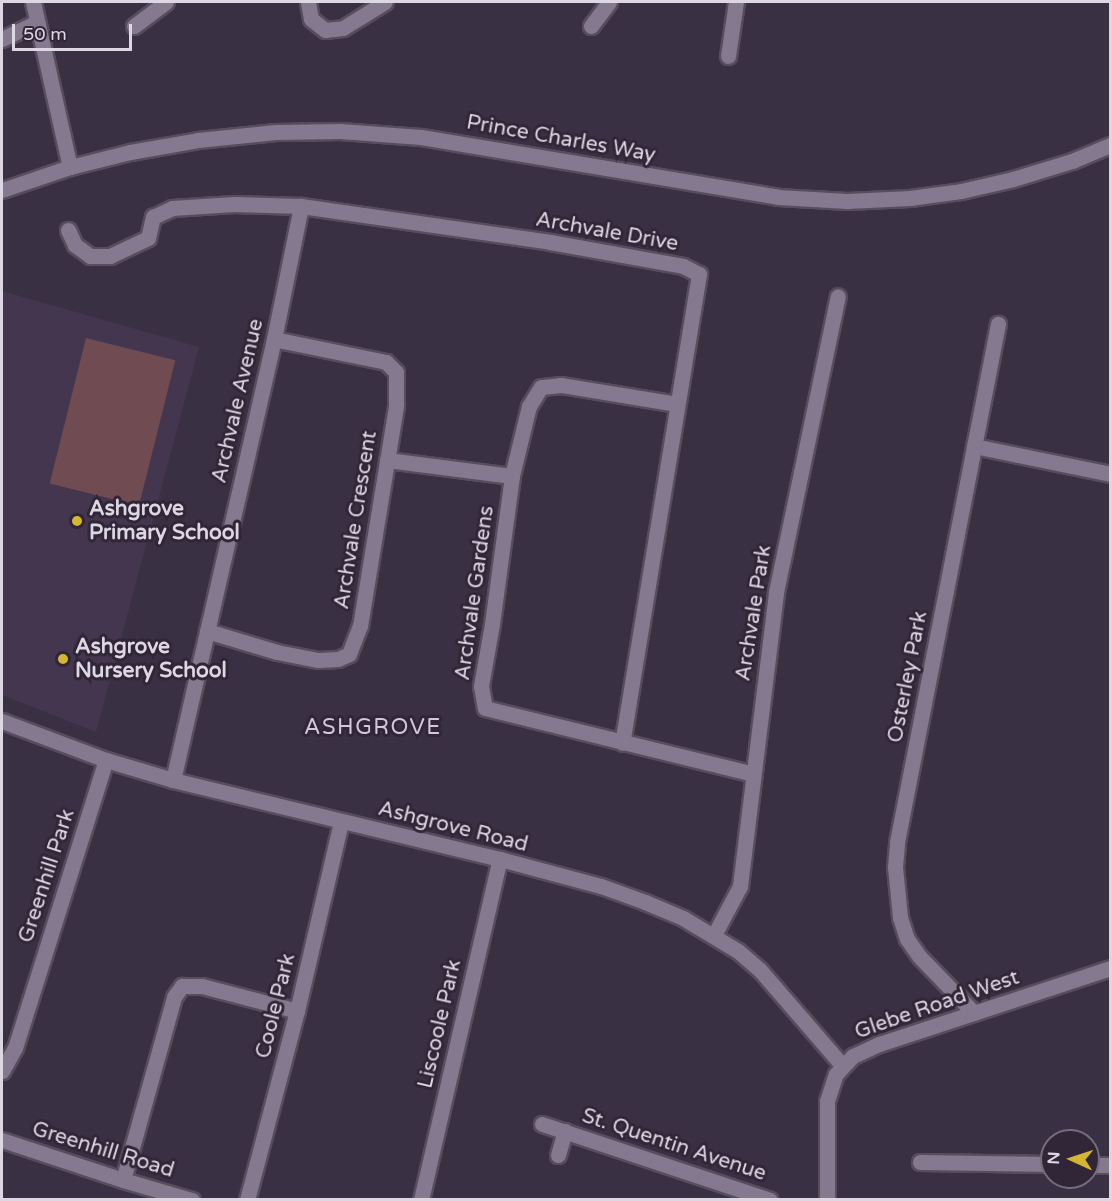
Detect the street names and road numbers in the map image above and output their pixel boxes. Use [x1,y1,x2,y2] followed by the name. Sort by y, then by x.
[464,110,658,168] street label: Prince Charles Way
[534,207,680,257] street label: Archvale Drive
[207,317,269,485] street label: Archvale Avenue
[329,429,383,611] street label: Archvale Crescent
[450,504,500,682] street label: Archvale Gardens
[731,543,777,683] street label: Archvale Park
[883,609,933,745] street label: Osterley Park
[376,796,530,858] street label: Ashgrove Road
[14,806,80,946] street label: Greenhill Park
[251,951,301,1061] street label: Coole Park
[413,957,467,1091] street label: Liscoole Park
[852,965,1022,1045] street label: Glebe Road West
[579,1103,769,1187] street label: St. Quentin Avenue
[29,1116,177,1184] street label: Greenhill Road

